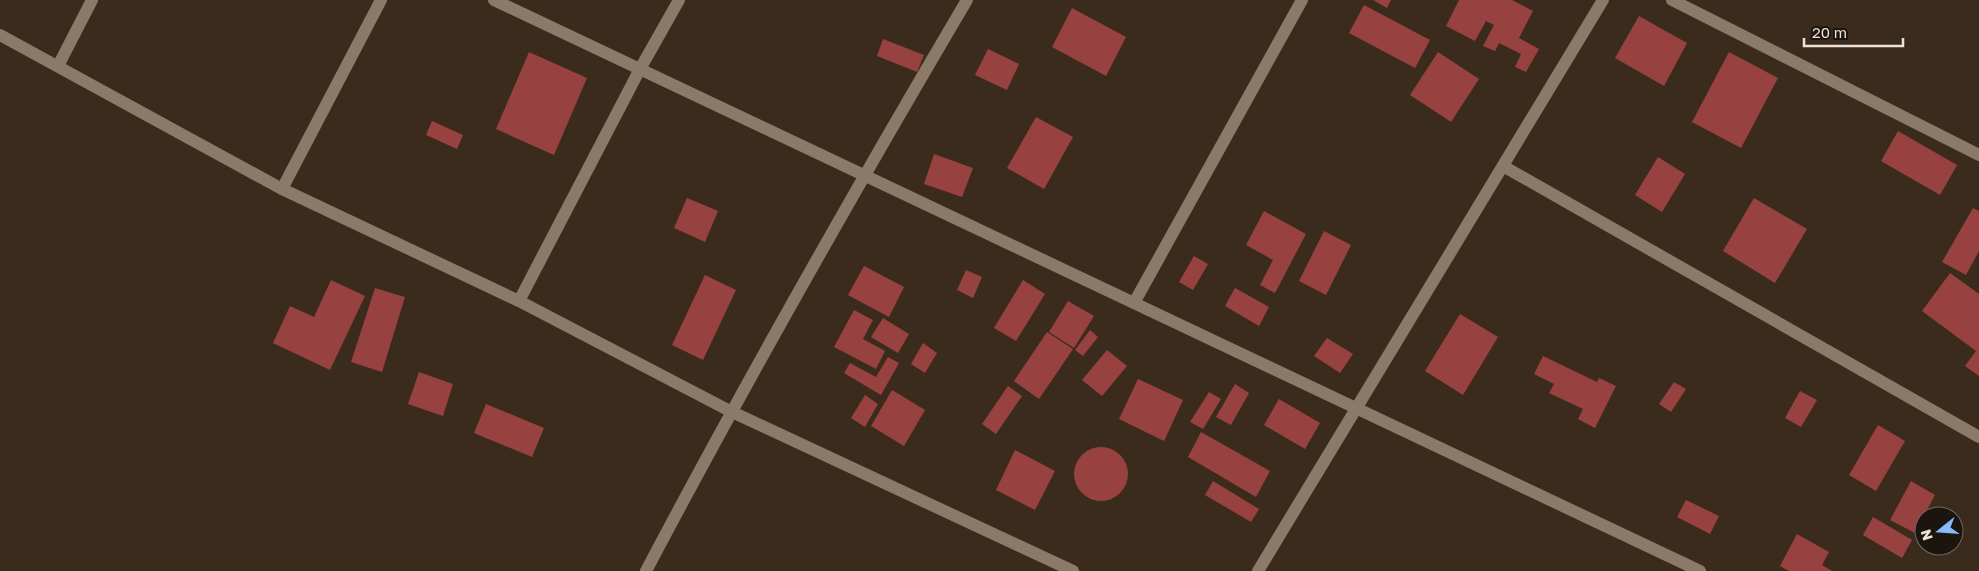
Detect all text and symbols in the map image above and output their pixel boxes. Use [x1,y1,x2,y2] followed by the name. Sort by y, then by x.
[1804,15,1903,47] scale bar
[1812,23,1847,41] text: 20 m
[1914,506,1964,556] north arrow
[1916,527,1936,543] text: N

